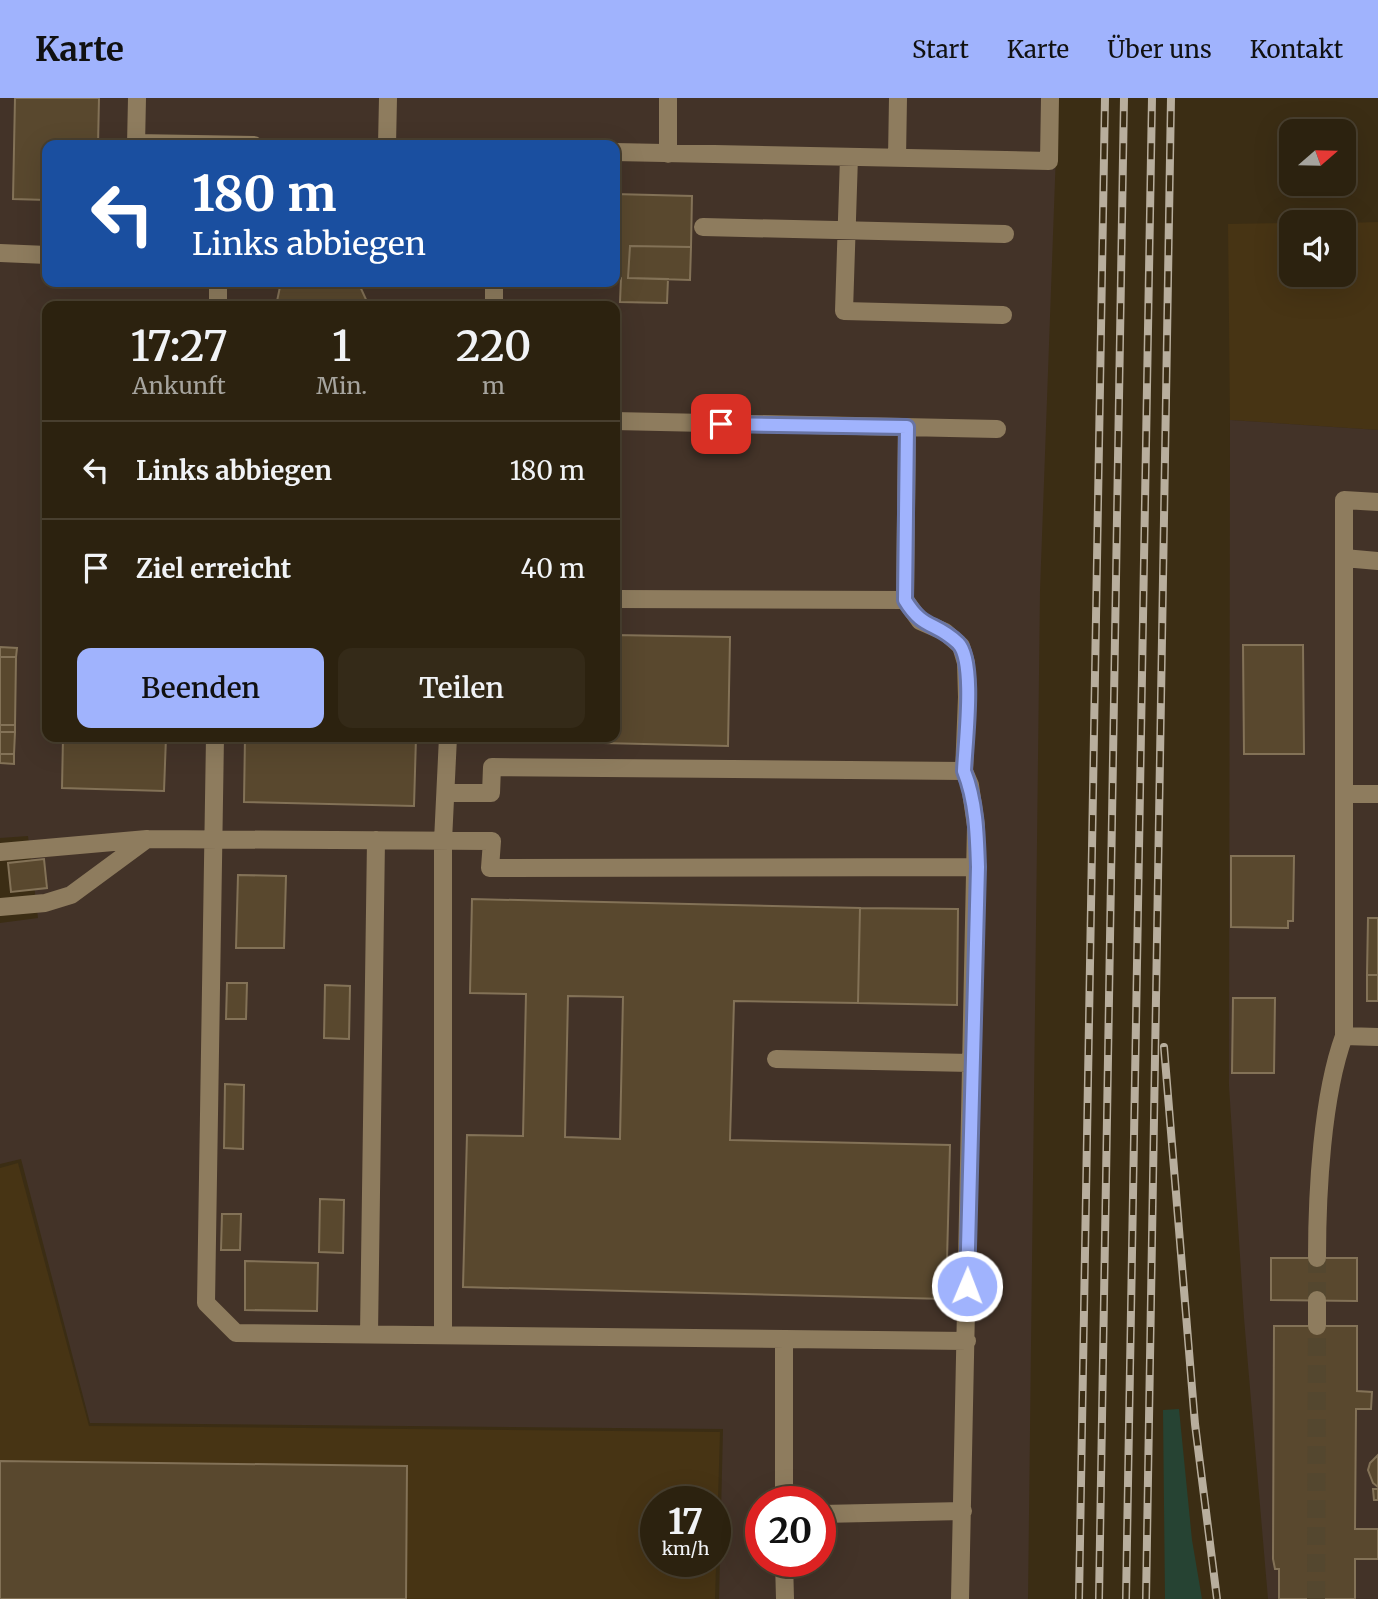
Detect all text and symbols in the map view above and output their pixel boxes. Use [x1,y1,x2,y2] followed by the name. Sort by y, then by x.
[35,29,124,70] text: Karte
[912,34,969,65] text: Start
[1007,34,1069,65] text: Karte
[1107,34,1212,65] text: Über uns
[1250,34,1343,65] text: Kontakt
[1279,119,1356,196] north arrow
[1279,119,1356,287] map controls
[192,163,337,224] text: 180 m
[77,168,168,259] icon: left
[1279,210,1356,287] button: sound
[192,224,426,264] text: Links abbiegen
[131,320,228,372] text: 17:27
[332,320,351,372] text: 1
[456,320,531,372] text: 220
[132,371,226,400] text: Ankunft
[316,371,367,400] text: Min.
[482,371,505,400] text: m
[691,394,751,454] pin
[702,405,740,443] icon: arrive
[77,451,115,489] icon: left
[136,454,332,487] text: Links abbiegen
[510,454,585,487] text: 180 m
[77,549,115,587] icon: arrive
[136,552,291,585] text: Ziel erreicht
[521,552,585,585] text: 40 m
[77,648,324,728] button: Beenden
[338,648,585,728] button: Teilen
[930,1249,1004,1323] position arrow
[745,1486,836,1577] speed limit sign: 20
[668,1500,703,1544] text: 17
[662,1537,709,1560] text: km/h

